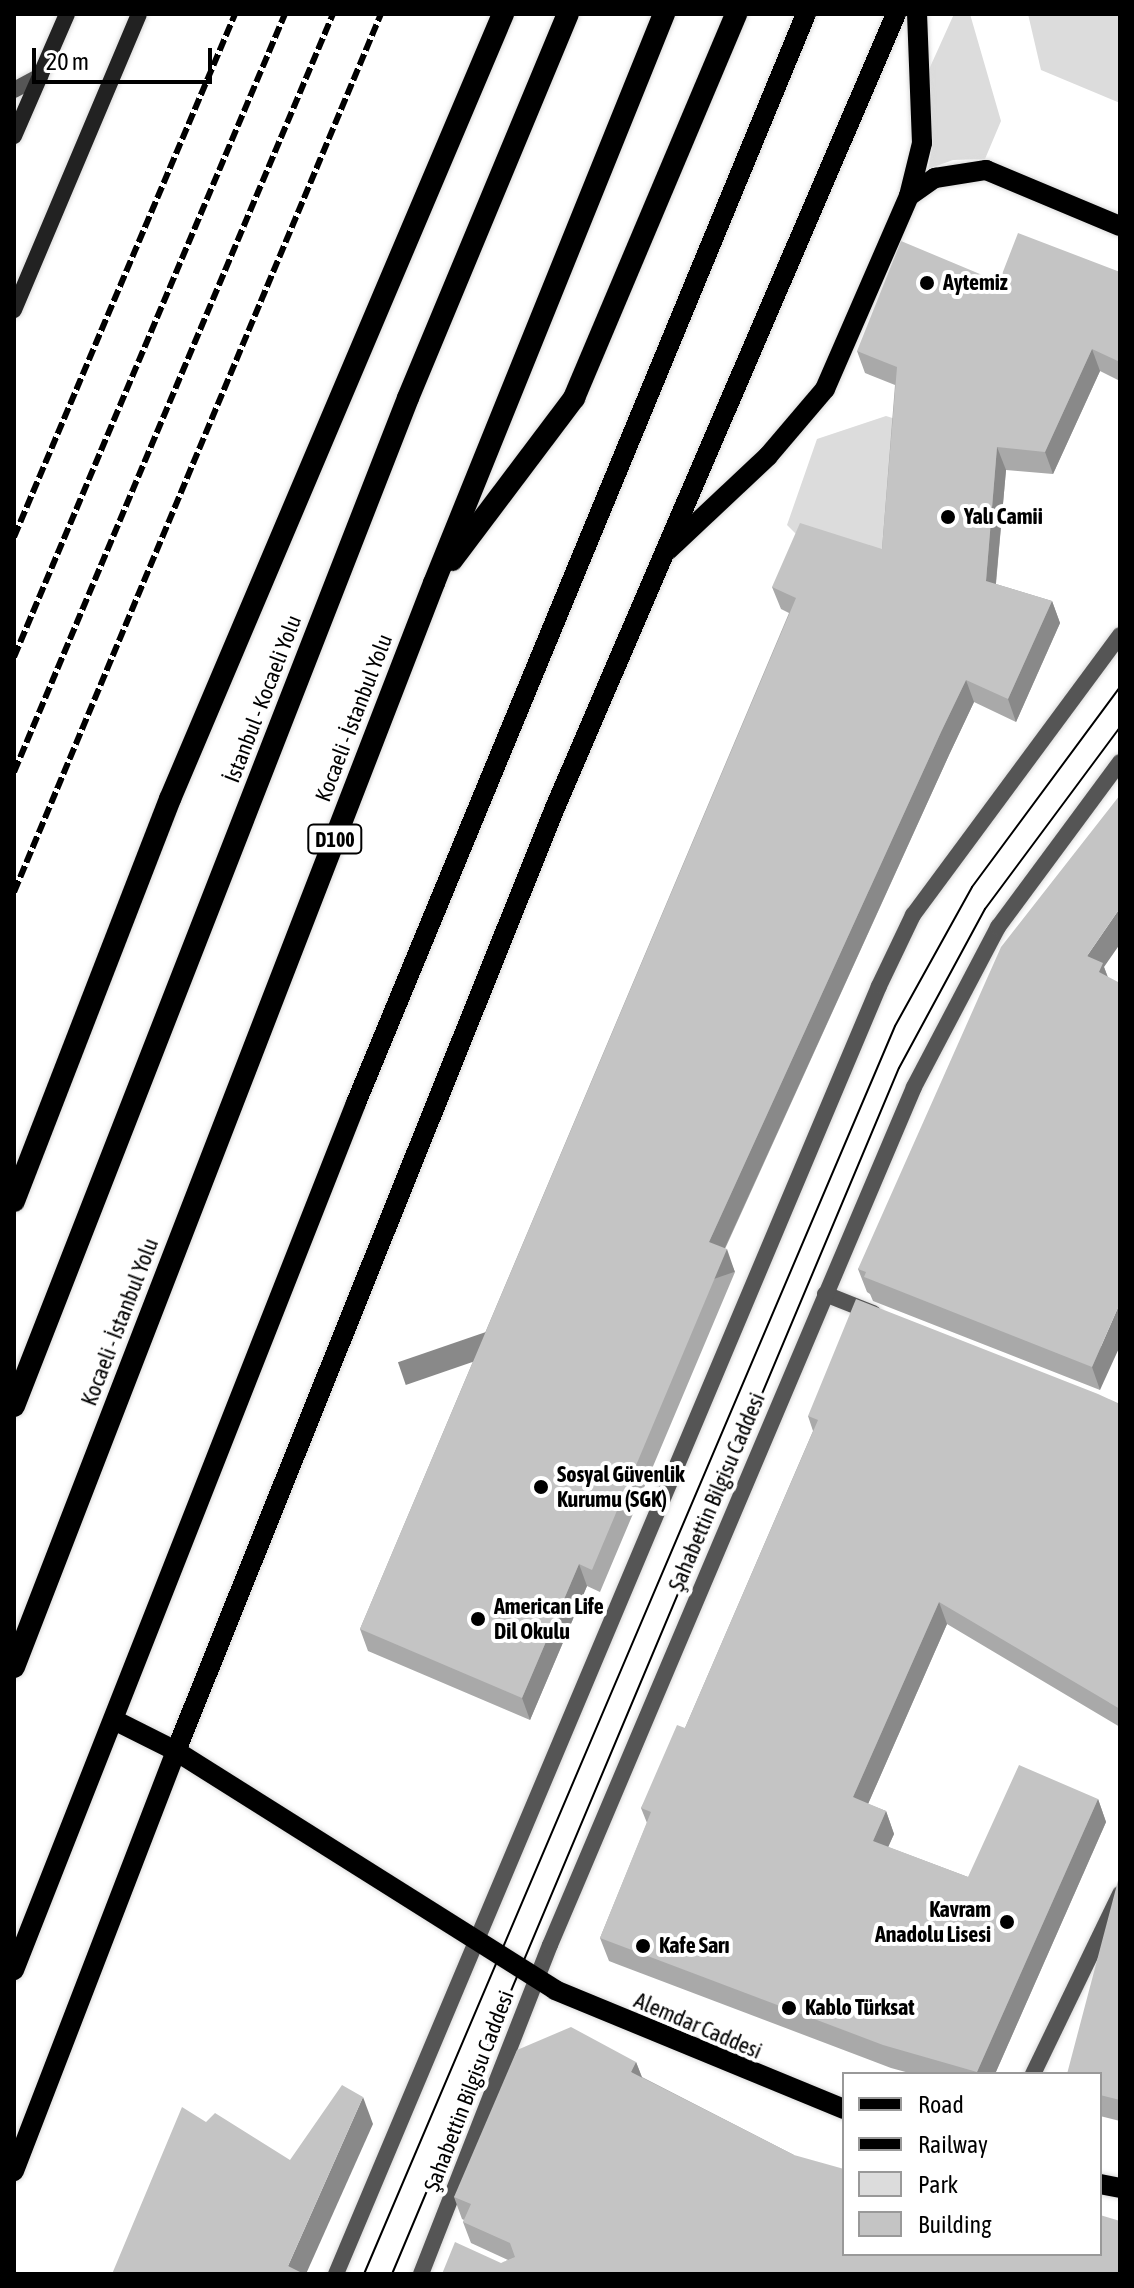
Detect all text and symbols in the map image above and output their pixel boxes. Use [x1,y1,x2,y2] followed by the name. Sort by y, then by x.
[36,32,216,82] scale bar
[46,48,89,75] text: 20 m
[943,270,1008,296] place label: Aytemiz
[918,274,936,292] marker: Aytemiz
[964,504,1043,530] place label: Yalı Camii
[939,508,957,526] marker: Yalı Camii
[219,612,307,786] street label: İstanbul - Kocaeli Yolu
[310,631,398,805] street label: Kocaeli - İstanbul Yolu
[307,823,363,855] road number: D100
[76,1235,164,1409] street label: Kocaeli - İstanbul Yolu
[663,1389,771,1595] street label: Şahabettin Bilgisu Caddesi
[557,1461,685,1512] place label: Sosyal Güvenlik Kurumu (SGK)
[532,1478,550,1496] marker: Sosyal Güvenlik Kurumu (SGK)
[494,1593,604,1644] place label: American Life Dil Okulu
[469,1610,487,1628] marker: American Life Dil Okulu
[875,1896,991,1948] place label: Kavram Anadolu Lisesi
[998,1913,1016,1931] marker: Kavram Anadolu Lisesi
[659,1933,730,1959] place label: Kafe Sarı
[634,1937,652,1955] marker: Kafe Sarı
[419,1987,519,2195] street label: Şahabettin Bilgisu Caddesi
[630,1987,766,2065] street label: Alemdar Caddesi
[805,1995,915,2021] place label: Kablo Türksat
[780,1999,798,2017] marker: Kablo Türksat
[842,2072,1102,2256] legend
[918,2091,964,2118] text: Road
[918,2131,988,2158] text: Railway
[918,2171,958,2198] text: Park
[918,2211,991,2238] text: Building

